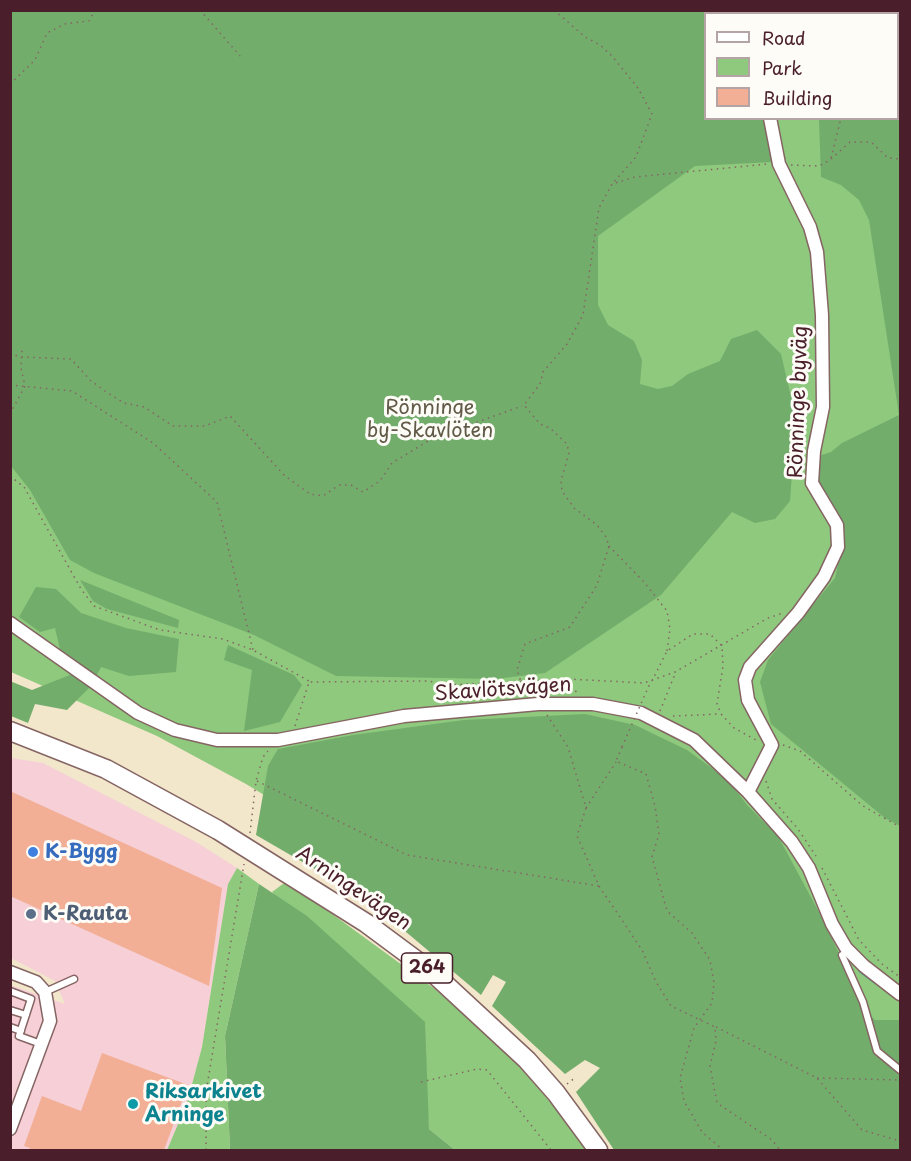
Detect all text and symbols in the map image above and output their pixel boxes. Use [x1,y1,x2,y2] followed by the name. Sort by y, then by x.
[704,12,899,120] legend
[762,24,806,51] text: Road
[762,54,802,81] text: Park
[762,84,832,111] text: Building
[784,325,814,479] street label: Rönninge byväg
[367,396,493,443] park label: Rönninge by-Skavlöten
[434,673,572,707] street label: Skavlötsvägen
[45,840,118,864] place label: K-Bygg
[291,842,415,936] street label: Arningevägen
[26,845,40,859] marker: K-Bygg
[43,902,128,926] place label: K-Rauta
[24,907,38,921] marker: K-Rauta
[402,953,452,983] road number: 264
[145,1080,262,1127] place label: Riksarkivet Arninge
[126,1097,140,1111] marker: Riksarkivet Arninge

